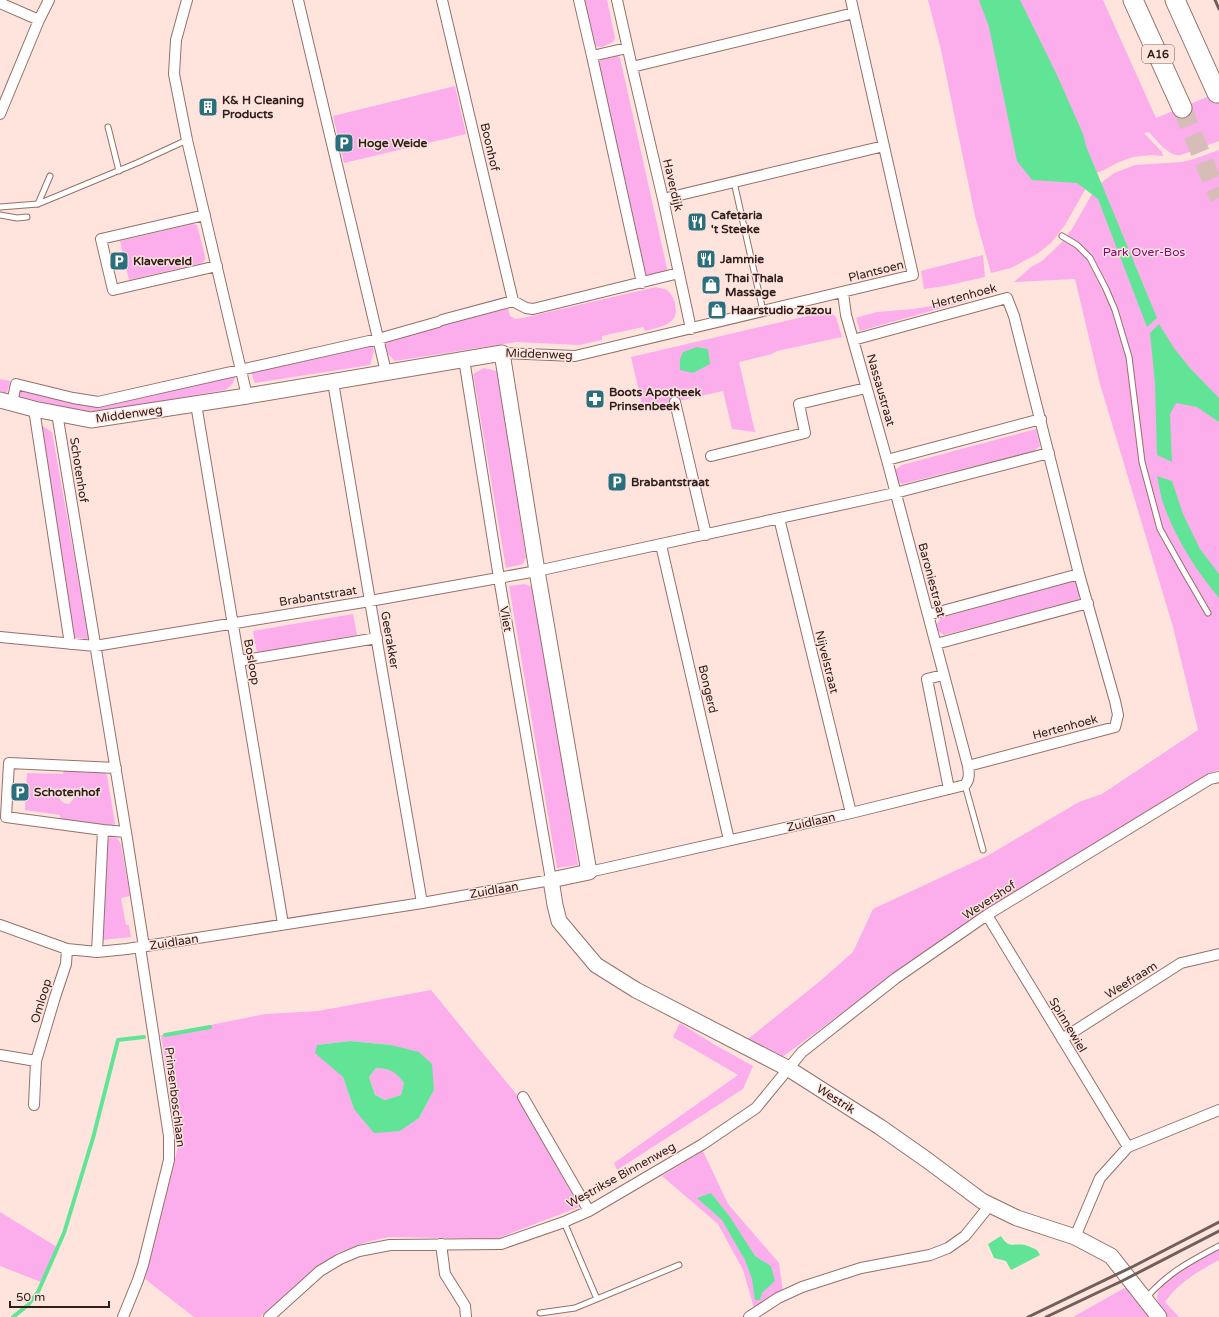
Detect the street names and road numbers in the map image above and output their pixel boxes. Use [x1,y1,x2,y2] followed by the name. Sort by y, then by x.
[1142,45,1174,63] road number: A16
[478,121,502,173] street label: Boonhof
[660,157,686,213] street label: Haverdijk
[847,257,905,285] street label: Plantsoen
[930,280,999,311] street label: Hertenhoek
[505,346,573,362] street label: Middenweg
[864,352,898,428] street label: Nassaustraat
[95,402,163,426] street label: Middenweg
[67,436,91,504] street label: Schotenhof
[915,541,949,619] street label: Baroniestraat
[278,583,358,609] street label: Brabantstraat
[497,605,515,633] street label: Vliet
[378,610,402,670] street label: Geerakker
[812,629,842,695] street label: Nijvelstraat
[241,638,263,686] street label: Bosloop
[696,663,720,715] street label: Bongerd
[1031,711,1100,742] street label: Hertenhoek
[785,810,837,834] street label: Zuidlaan
[960,877,1019,922] street label: Wevershof
[469,879,519,901] street label: Zuidlaan
[149,931,199,953] street label: Zuidlaan
[1102,958,1160,1002] street label: Weefraam
[28,977,54,1025] street label: Omloop
[1046,995,1090,1055] street label: Spinnewiel
[162,1046,188,1148] street label: Prinsenboschlaan
[814,1081,858,1117] street label: Westrik
[564,1139,678,1211] street label: Westrikse Binnenweg

